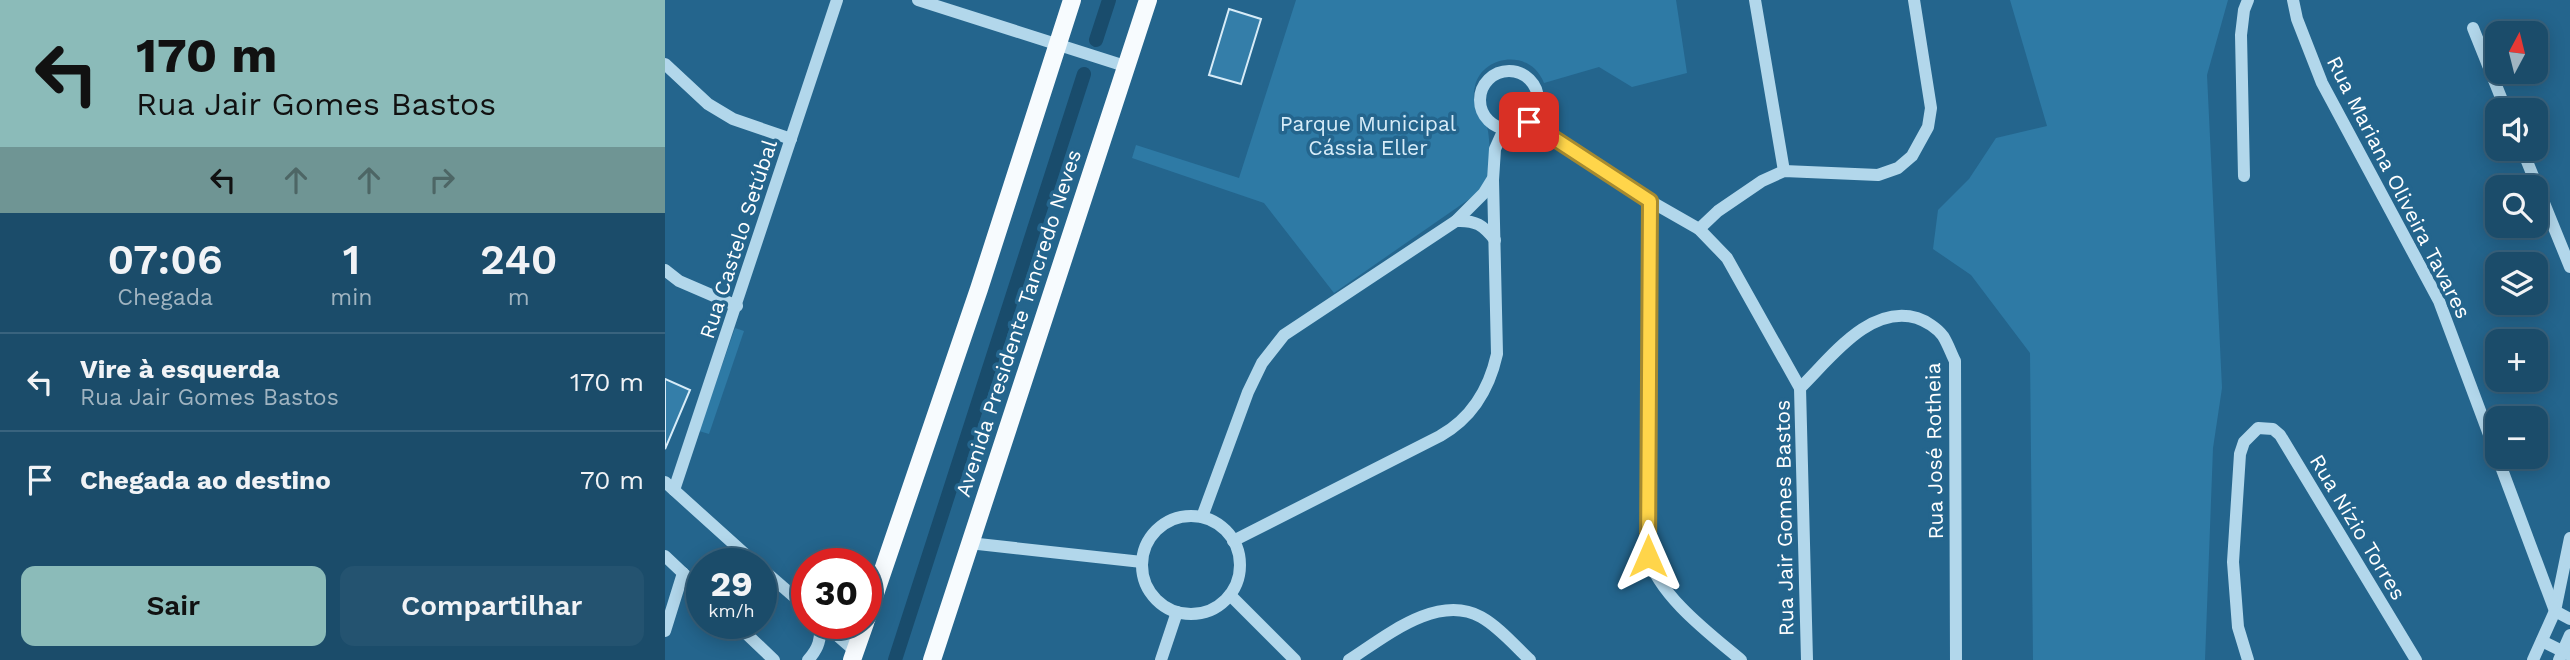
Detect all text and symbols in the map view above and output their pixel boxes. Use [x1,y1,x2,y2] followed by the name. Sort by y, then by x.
[2485,21,2548,84] north arrow
[2485,21,2548,469] map controls
[136,26,277,84] text: 170 m
[21,28,112,119] icon: left
[2322,52,2476,322] street label: Rua Mariana Oliveira Tavares
[136,85,496,123] text: Rua Jair Gomes Bastos
[1499,92,1559,152] pin
[2485,98,2548,161] button: sound
[1510,103,1548,141] icon: arrive
[1280,111,1457,160] park label: Parque Municipal Cássia Eller
[694,136,782,342] street label: Rua Castelo Setúbal
[950,146,1086,500] street label: Avenida Presidente Tancredo Neves
[204,161,242,199] icon: left
[277,161,315,199] icon: ahead
[350,161,388,199] icon: ahead
[423,161,461,199] icon: right
[2485,175,2548,238] button: search
[108,235,223,284] text: 07:06
[343,235,360,284] text: 1
[480,235,557,284] text: 240
[2485,252,2548,315] button: layers
[117,284,213,311] text: Chegada
[330,284,373,311] text: min
[508,284,530,311] text: m
[2485,329,2548,392] button: +
[80,354,280,384] text: Vire à esquerda
[1920,362,1948,540] street label: Rua José Rotheia
[21,363,59,401] icon: left
[570,367,644,397] text: 170 m
[80,384,339,411] text: Rua Jair Gomes Bastos
[1769,400,1799,636] street label: Rua Jair Gomes Bastos
[2485,406,2548,469] button: −
[2305,450,2411,604] street label: Rua Nízio Torres
[21,461,59,499] icon: arrive
[80,465,331,495] text: Chegada ao destino
[580,465,644,495] text: 70 m
[1611,519,1685,593] position arrow
[791,548,882,639] speed limit sign: 30
[710,563,753,605] text: 29
[21,566,326,646] button: Sair
[340,566,644,646] button: Compartilhar
[708,600,755,621] text: km/h

